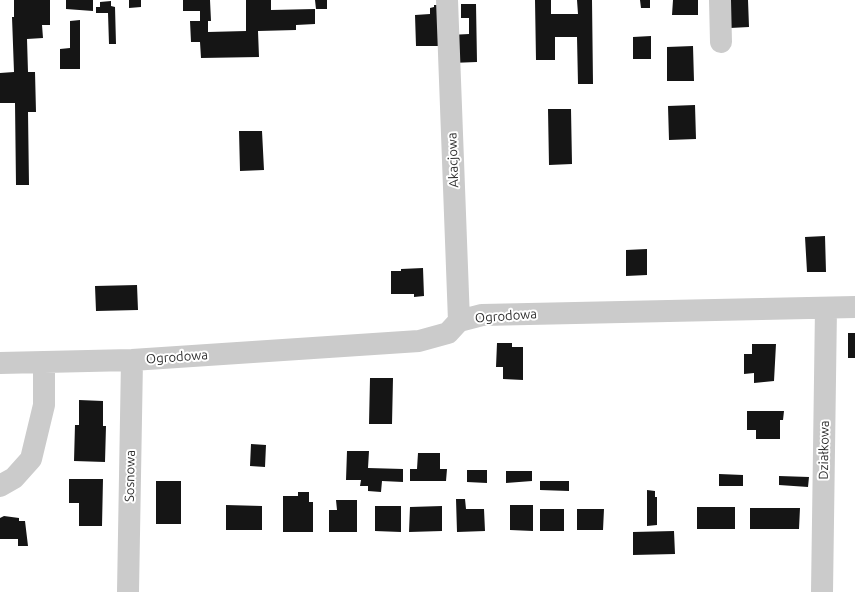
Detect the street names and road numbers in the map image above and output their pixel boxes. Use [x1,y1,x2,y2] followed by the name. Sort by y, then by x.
[444,132,462,188] street label: Akacjowa
[475,306,537,326] street label: Ogrodowa
[146,347,208,367] street label: Ogrodowa
[816,420,832,480] street label: Działkowa
[122,450,138,502] street label: Sosnowa

